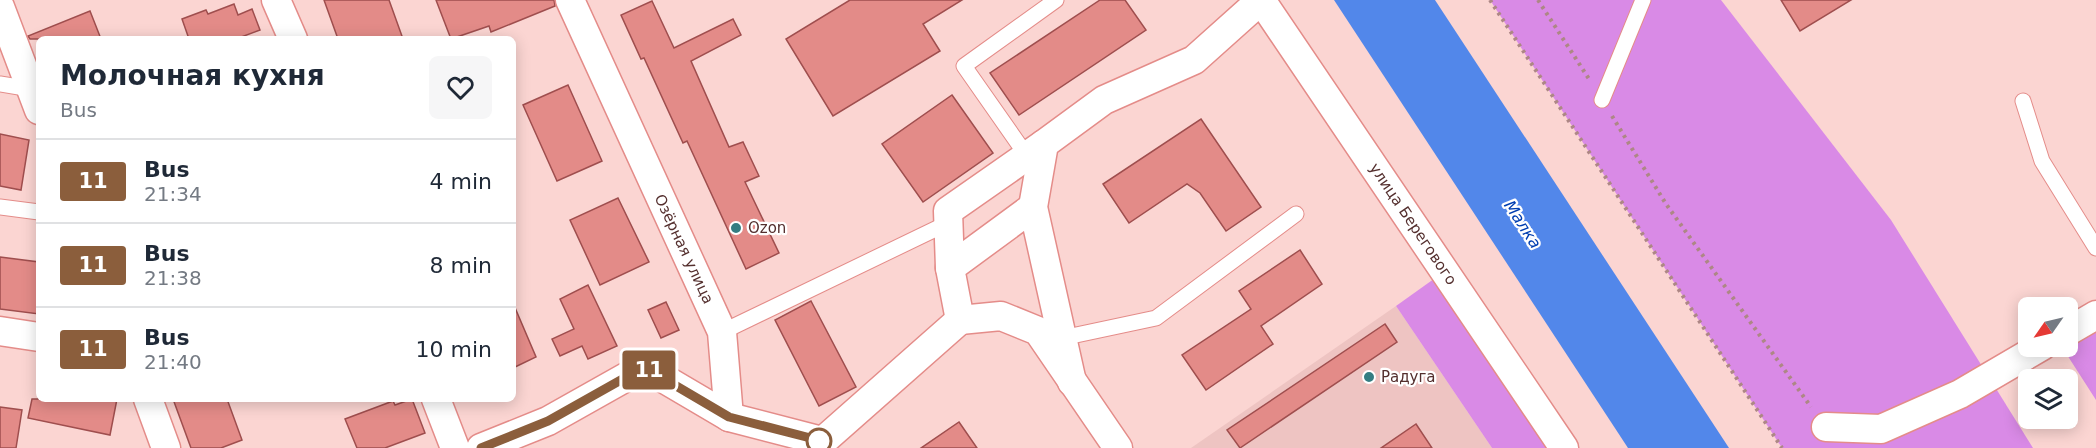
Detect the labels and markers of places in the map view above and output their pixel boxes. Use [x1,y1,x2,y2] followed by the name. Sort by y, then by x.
[748,219,786,237] place label: Ozon
[729,221,743,235] marker: Ozon
[1381,368,1436,386] place label: Радуга
[1362,370,1376,384] marker: Радуга
[806,428,832,448] unlabelled marker

